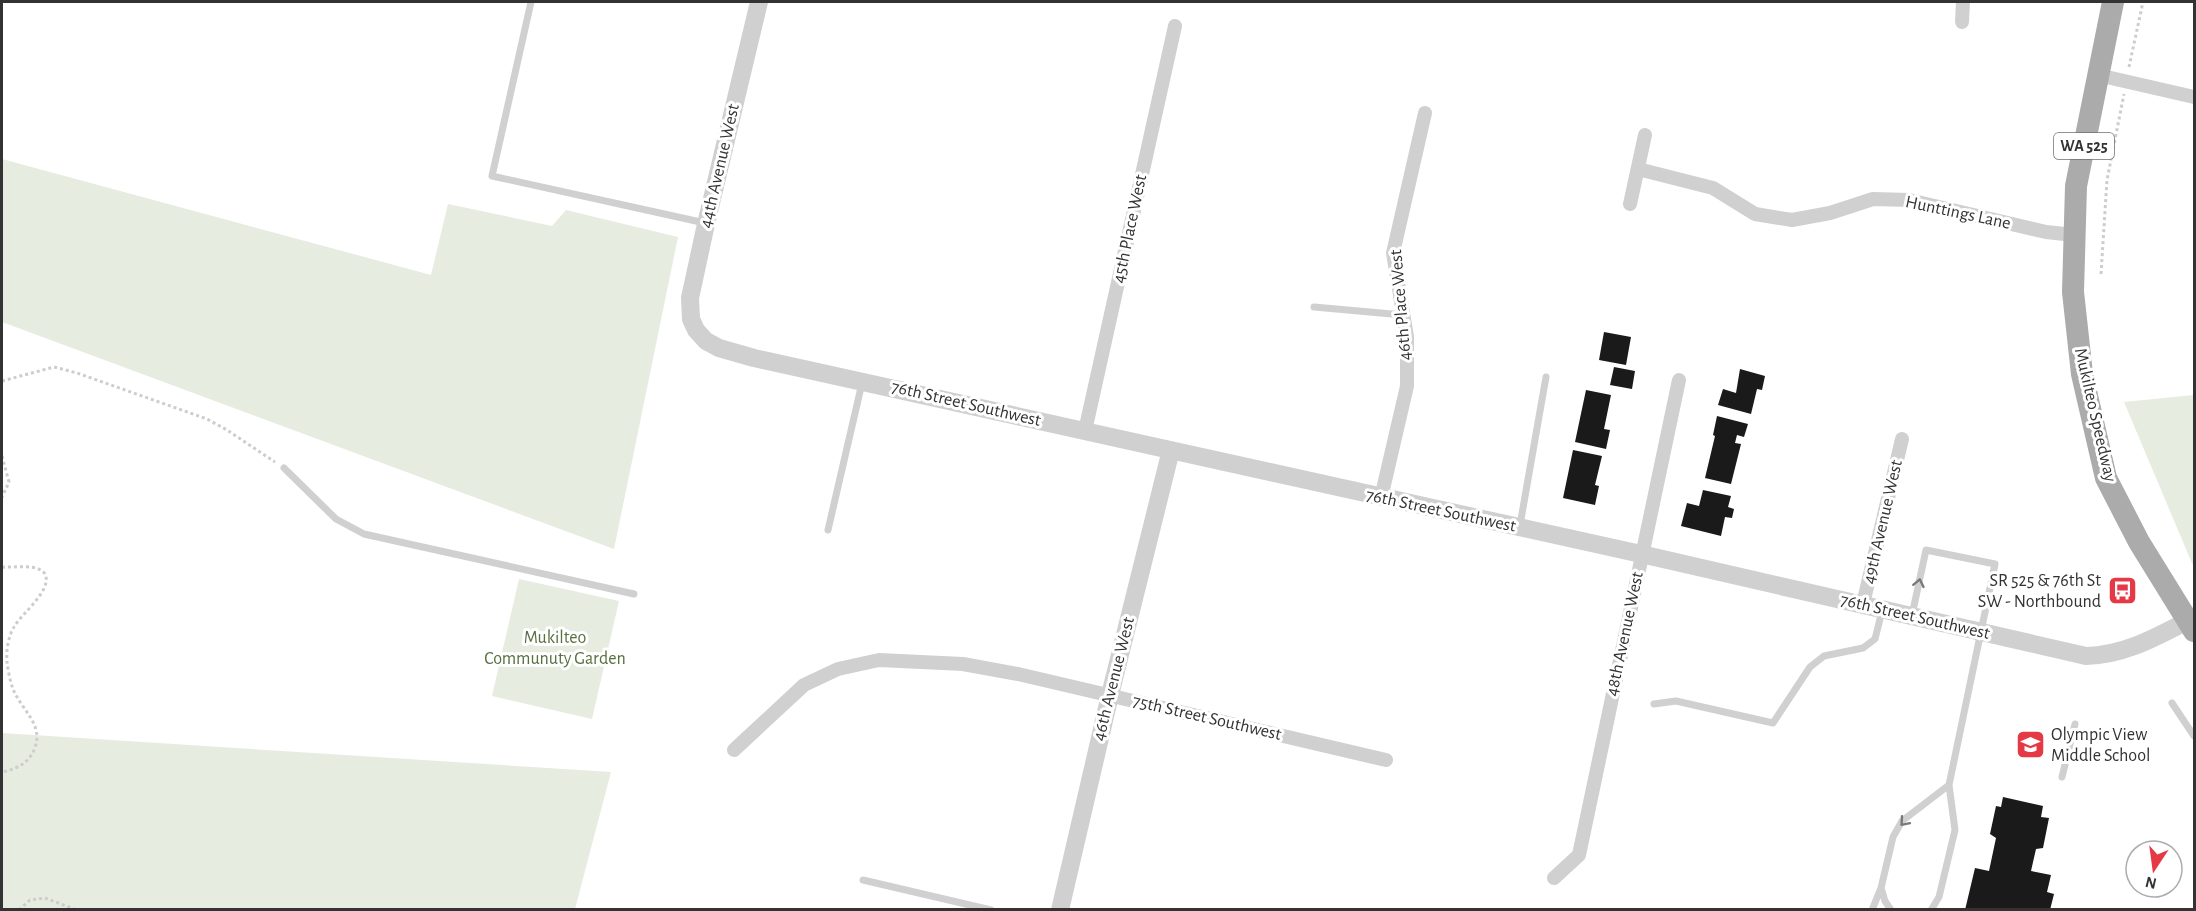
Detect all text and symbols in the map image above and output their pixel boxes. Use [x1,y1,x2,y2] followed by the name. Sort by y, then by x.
[697,102,743,230] street label: 44th Avenue West
[2054,133,2114,159] road number: WA 525
[1110,173,1150,285] street label: 45th Place West
[1904,193,2012,233] street label: Hunttings Lane
[1387,248,1415,361] street label: 46th Place West
[2071,346,2119,484] street label: Mukilteo Speedway
[889,378,1043,430] street label: 76th Street Southwest
[1860,458,1906,586] street label: 49th Avenue West
[1364,486,1518,536] street label: 76th Street Southwest
[1603,570,1647,698] street label: 48th Avenue West
[1978,572,2101,611] place label: SR 525 & 76th St SW - Northbound
[2106,575,2138,607] bus stop icon: SR 525 & 76th St SW - Northbound
[1911,578,1924,588] one-way arrow
[1838,591,1992,643] street label: 76th Street Southwest
[1090,615,1138,743] street label: 46th Avenue West
[484,629,626,668] park label: Mukilteo Communuty Garden
[1131,692,1283,744] street label: 75th Street Southwest
[2051,726,2150,765] place label: Olympic View Middle School
[2014,729,2046,761] school or university icon: Olympic View Middle School
[1901,815,1912,826] one-way arrow
[2124,839,2184,899] north arrow
[2144,874,2158,892] text: N

